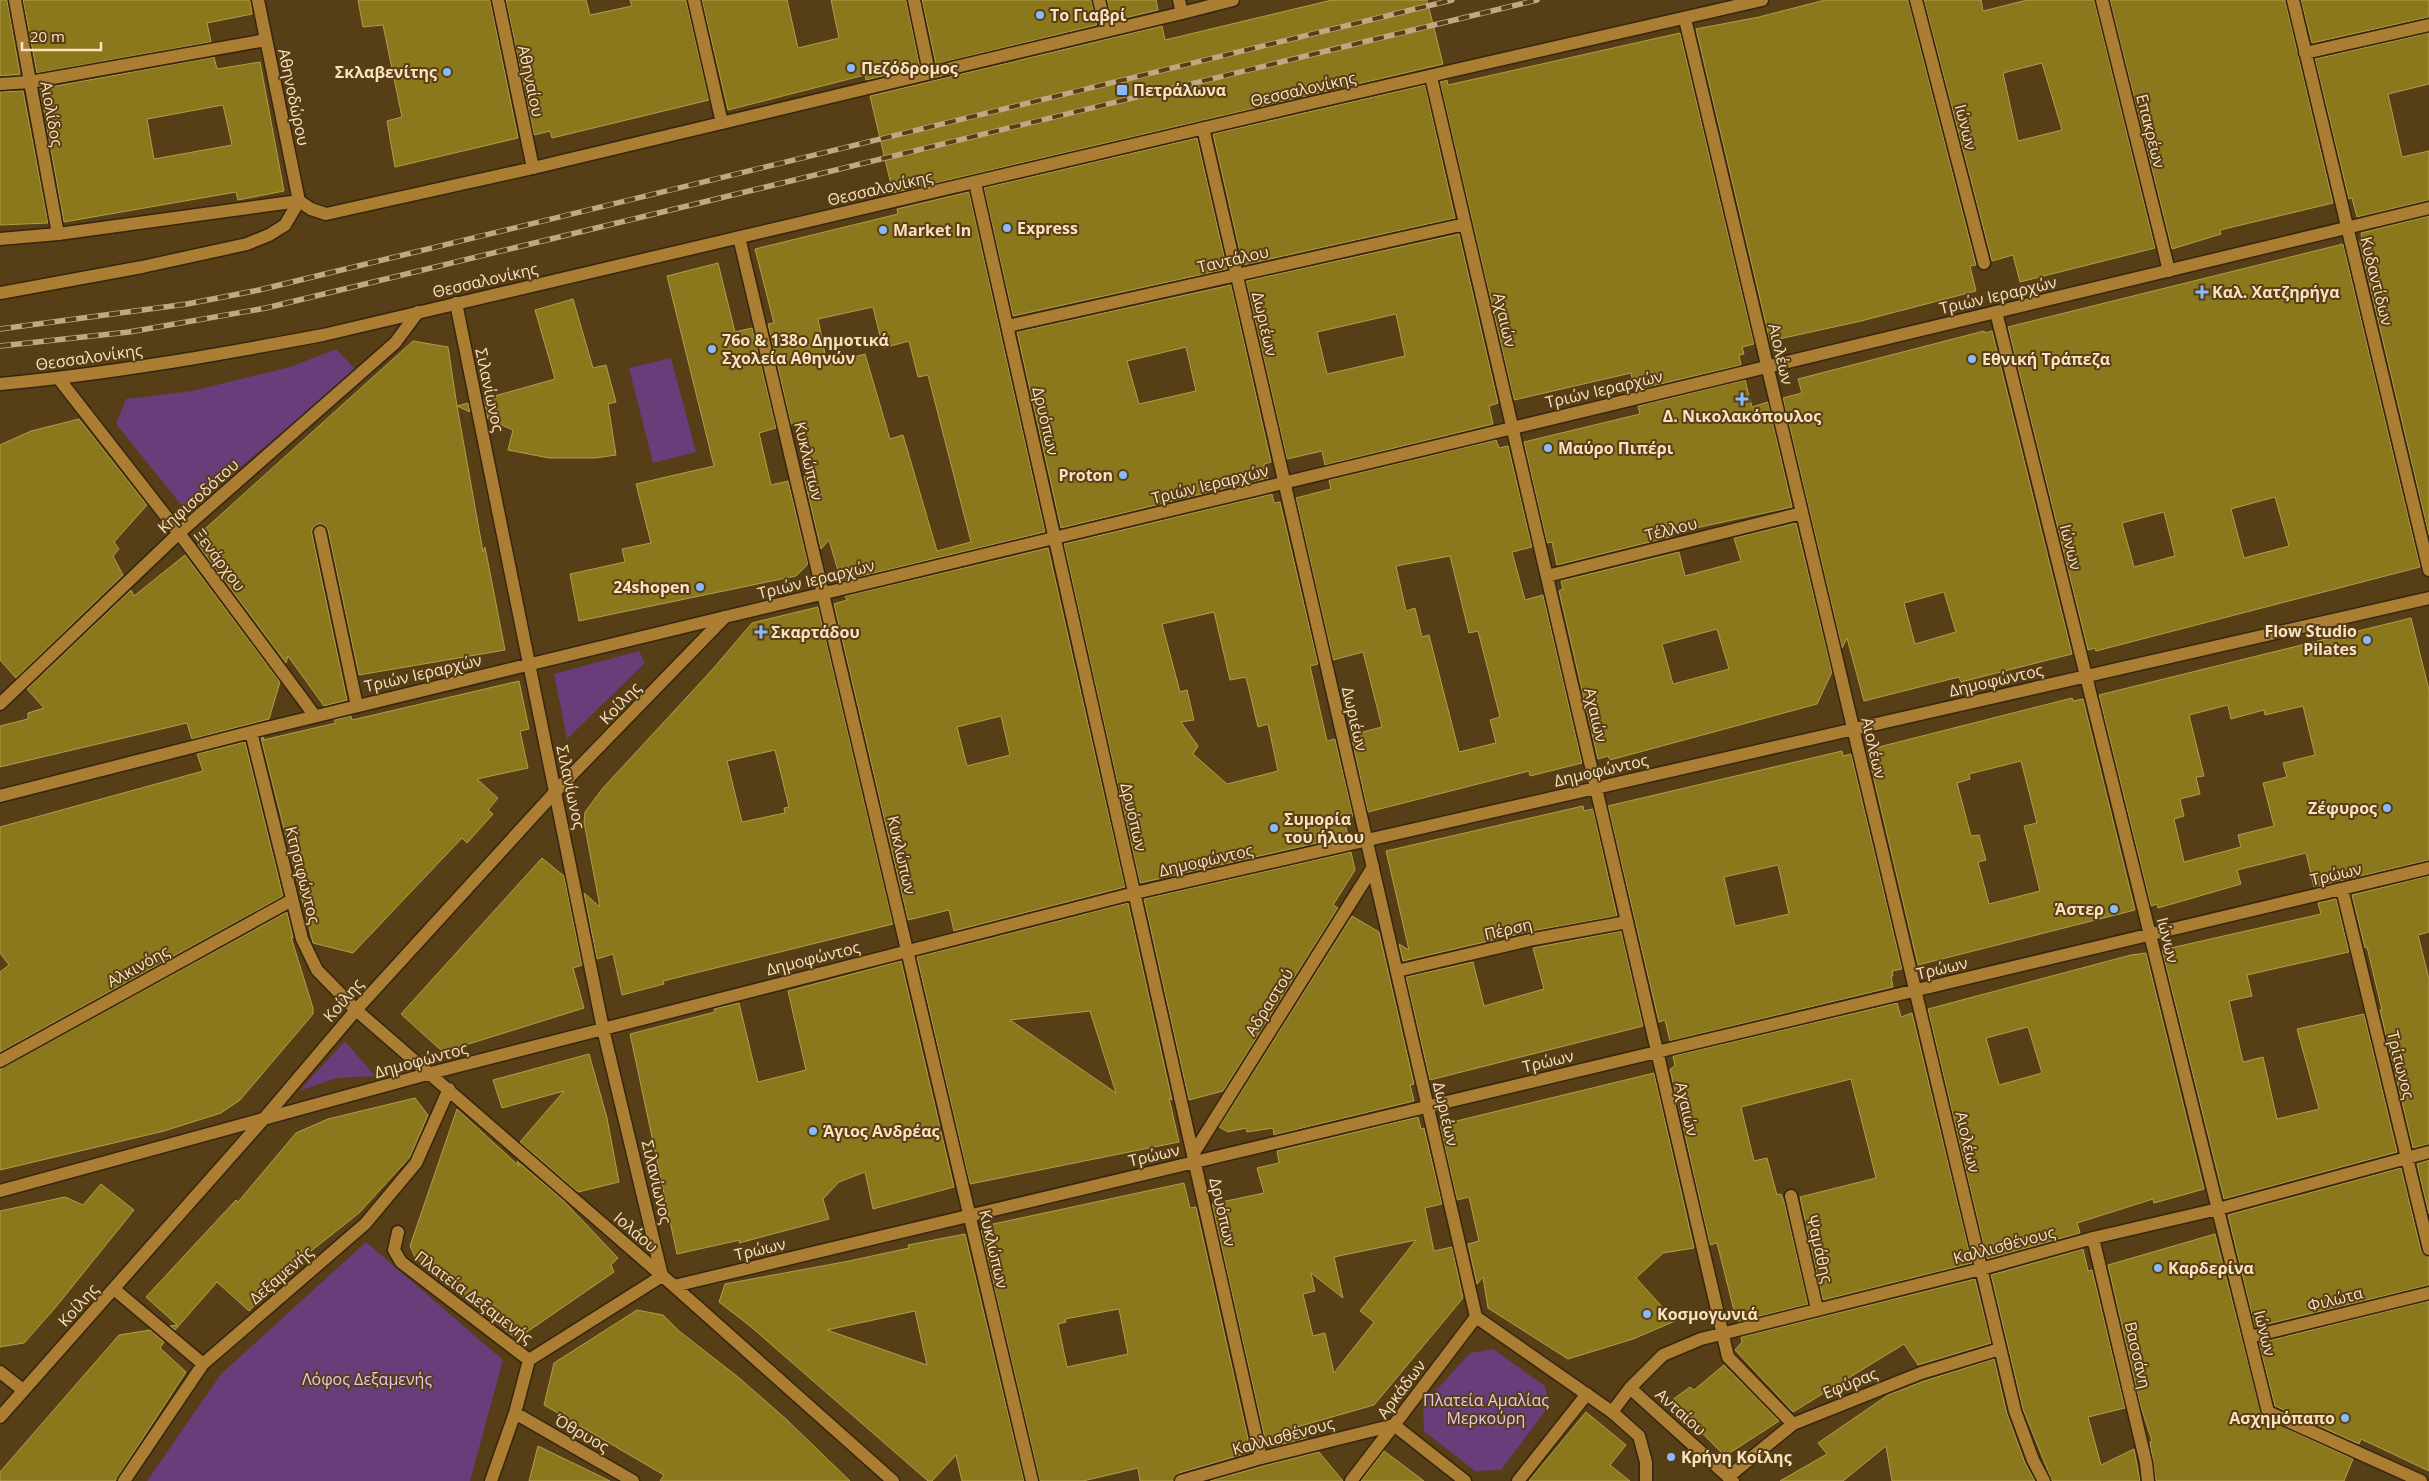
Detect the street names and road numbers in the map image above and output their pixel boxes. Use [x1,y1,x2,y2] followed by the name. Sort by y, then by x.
[513,43,549,119] street label: Αθηναίου
[273,46,315,148] street label: Αθηνοδώρου
[1248,66,1358,112] street label: Θεσσαλονίκης
[35,80,69,149] street label: Αιολίδος
[2131,92,2171,171] street label: Επακρέων
[1950,102,1982,153] street label: Ιώνων
[825,165,935,211] street label: Θεσσαλονίκης
[2355,234,2399,328] street label: Κυδαντίδων
[1195,240,1271,278] street label: Ταντάλου
[430,257,540,303] street label: Θεσσαλονίκης
[1937,271,2059,319] street label: Τριών Ιεραρχών
[1247,290,1283,359] street label: Δωριέων
[1488,291,1522,350] street label: Αχαιών
[1763,321,1799,387] street label: Αιολέων
[34,339,144,375] street label: Θεσσαλονίκης
[470,346,510,434] street label: Σιλανίωνος
[1543,365,1665,413] street label: Τριών Ιεραρχών
[1027,385,1065,458] street label: Δρυόπων
[789,419,829,503] street label: Κυκλώπων
[153,454,243,538] street label: Κηφισοδότου
[1149,459,1271,509] street label: Τριών Ιεραρχών
[1643,512,1699,546] street label: Τέλλου
[2055,522,2087,573] street label: Ιώνων
[189,524,251,596] street label: Ξενάρχου
[755,554,877,604] street label: Τριών Ιεραρχών
[362,649,484,697] street label: Τριών Ιεραρχών
[1947,658,2046,702] street label: Δημοφώντος
[594,677,646,729] street label: Κοίλης
[1337,685,1373,754] street label: Δωριέων
[1579,686,1613,745] street label: Αχαιών
[1856,715,1892,781] street label: Αιολέων
[551,743,591,831] street label: Σιλανίωνος
[1552,748,1651,792] street label: Δημοφώντος
[1115,781,1153,854] street label: Δρυόπων
[882,813,922,897] street label: Κυκλώπων
[280,824,326,926] street label: Κτησιφώντος
[1157,838,1256,882] street label: Δημοφώντος
[2308,857,2364,891] street label: Τρώων
[1482,913,1534,945] street label: Πέρση
[2152,915,2184,966] street label: Ιώνων
[764,936,863,980] street label: Δημοφώντος
[103,940,173,992] street label: Αλκινόης
[1914,951,1970,985] street label: Τρώων
[1240,964,1298,1040] street label: Αδραστού
[318,973,368,1026] street label: Κοίλης
[2382,1028,2420,1102] street label: Τρίτωνος
[372,1037,470,1083] street label: Δημοφώντος
[1520,1044,1576,1078] street label: Τρώων
[1428,1080,1464,1149] street label: Δωριέων
[1670,1080,1704,1139] street label: Αχαιών
[1950,1109,1986,1175] street label: Αιολέων
[637,1138,677,1226] street label: Σιλανίωνος
[1126,1138,1182,1172] street label: Τρώων
[1204,1176,1242,1249] street label: Δρυόπων
[609,1207,663,1257] street label: Ιολάου
[974,1207,1014,1291] street label: Κυκλώπων
[1802,1213,1839,1285] street label: Ψαμάθης
[1951,1221,2058,1269] street label: Καλλισθένους
[732,1232,788,1266] street label: Τρώων
[244,1241,318,1309] street label: Δεξαμενής
[410,1245,538,1349] street label: Πλατεία Δεξαμενής
[53,1279,103,1331] street label: Κοίλης
[2305,1281,2365,1317] street label: Φιλώτα
[2249,1308,2281,1359] street label: Ιώνων
[2120,1319,2156,1391] street label: Βασσάνη
[1372,1355,1431,1423] street label: Αρκάδων
[1819,1362,1881,1404] street label: Εφύρας
[1651,1383,1711,1441] street label: Ανταίου
[550,1408,613,1457] street label: Όθρυος
[1230,1412,1337,1460] street label: Καλλισθένους

